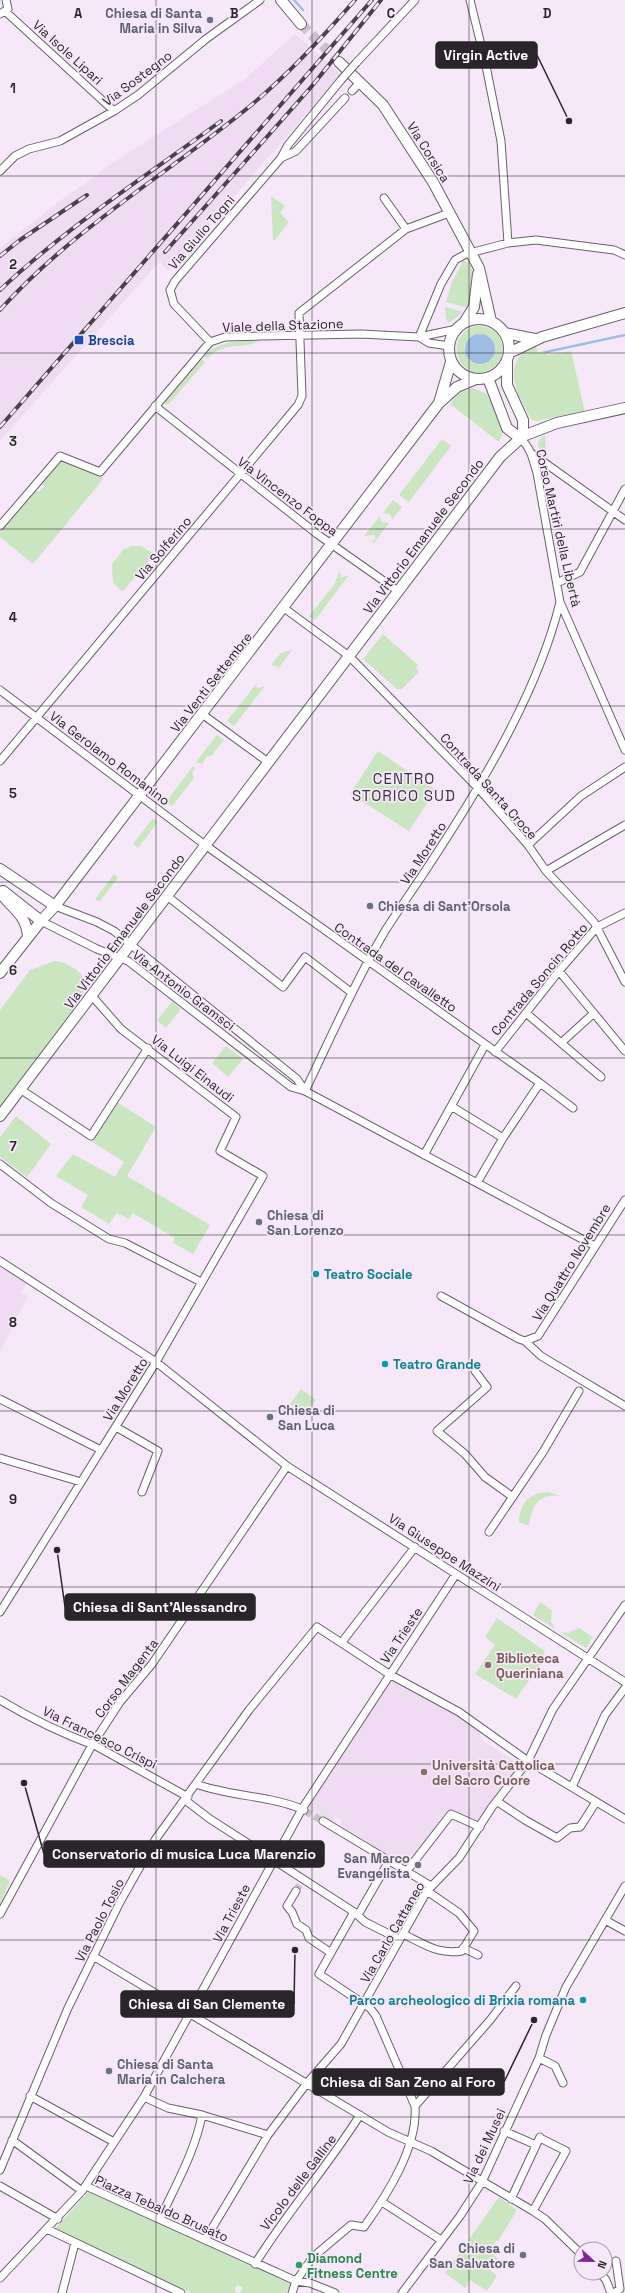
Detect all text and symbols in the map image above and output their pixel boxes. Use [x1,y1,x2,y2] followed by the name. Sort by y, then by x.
[74,5,83,22] text: A
[105,5,202,37] place label: Chiesa di Santa Maria in Silva
[230,5,239,22] text: B
[387,5,395,22] text: C
[543,5,552,22] text: D
[205,15,215,25] marker: Chiesa di Santa Maria in Silva
[29,16,106,88] street label: Via Isole Lipari
[436,42,537,68] callout: Virgin Active
[444,46,528,64] text: Virgin Active
[99,47,175,110] street label: Via Sostegno
[10,80,16,97] text: 1
[403,119,454,186] street label: Via Corsica
[164,192,238,273] street label: Via Giulio Togni
[9,256,17,273] text: 2
[222,315,344,336] street label: Viale della Stazione
[88,332,135,349] place label: Brescia
[73,334,85,346] marker: Brescia
[9,433,17,450] text: 3
[532,448,585,609] street label: Corso Martiri della Libertà
[234,453,342,540] street label: Via Vincenzo Foppa
[359,455,487,617] street label: Via Vittorio Emanuele Secondo
[132,513,195,584] street label: Via Solferino
[9,609,17,626] text: 4
[167,629,256,736] street label: Via Venti Settembre
[46,708,173,809] street label: Via Gerolamo Romanino
[436,729,541,843] street label: Contrada Santa Croce
[352,769,456,805] district label: CENTRO STORICO SUD
[9,785,17,802] text: 5
[397,818,450,888] street label: Via Moretto
[60,850,188,1012] street label: Via Vittorio Emanuele Secondo
[378,898,511,915] place label: Chiesa di Sant'Orsola
[365,901,375,911] marker: Chiesa di Sant'Orsola
[331,919,460,1016] street label: Contrada del Cavalletto
[487,919,592,1039] street label: Contrada Soncin Rotto
[129,946,238,1034] street label: Via Antonio Gramsci
[9,962,17,979] text: 6
[148,1031,237,1106] street label: Via Luigi Einaudi
[9,1138,17,1155] text: 7
[528,1200,614,1324] street label: Via Quattro Novembre
[267,1207,344,1239] place label: Chiesa di San Lorenzo
[254,1217,264,1227] marker: Chiesa di San Lorenzo
[324,1266,412,1283] place label: Teatro Sociale
[311,1269,321,1279] marker: Teatro Sociale
[9,1314,17,1331] text: 8
[99,1354,152,1424] street label: Via Moretto
[393,1356,481,1373] place label: Teatro Grande
[380,1359,390,1369] marker: Teatro Grande
[278,1402,335,1434] place label: Chiesa di San Luca
[265,1412,275,1422] marker: Chiesa di San Luca
[9,1491,17,1508] text: 9
[385,1510,504,1595] street label: Via Giuseppe Mazzini
[65,1594,255,1620] callout: Chiesa di Sant'Alessandro
[73,1598,247,1616] text: Chiesa di Sant'Alessandro
[376,1604,426,1667] street label: Via Trieste
[91,1635,162,1721] street label: Corso Magenta
[496,1650,564,1682] place label: Biblioteca Queriniana
[483,1660,493,1670] marker: Biblioteca Queriniana
[40,1702,160,1773] street label: Via Francesco Crispi
[432,1757,555,1789] place label: Università Cattolica del Sacro Cuore
[419,1767,429,1777] marker: Università Cattolica del Sacro Cuore
[44,1841,324,1867] callout: Conservatorio di musica Luca Marenzio
[52,1845,316,1863] text: Conservatorio di musica Luca Marenzio
[337,1850,410,1882] place label: San Marco Evangelista
[413,1860,423,1870] marker: San Marco Evangelista
[71,1876,128,1965] street label: Via Paolo Tosio
[356,1878,428,1986] street label: Via Carlo Cattaneo
[209,1881,254,1946] street label: Via Trieste
[121,1991,294,2017] callout: Chiesa di San Clemente
[349,1992,575,2009] place label: Parco archeologico di Brixia romana
[129,1995,285,2013] text: Chiesa di San Clemente
[578,1995,588,2005] marker: Parco archeologico di Brixia romana
[117,2056,226,2088] place label: Chiesa di Santa Maria in Calchera
[104,2066,114,2076] marker: Chiesa di Santa Maria in Calchera
[313,2069,504,2095] callout: Chiesa di San Zeno al Foro
[320,2073,496,2091] text: Chiesa di San Zeno al Foro
[460,2106,509,2187] street label: Via dei Musei
[257,2131,340,2234] street label: Vicolo delle Galline
[92,2171,231,2246] street label: Piazza Tebaldo Brusato
[429,2240,515,2272] place label: Chiesa di San Salvatore
[573,2241,613,2281] north arrow
[307,2250,398,2282] place label: Diamond Fitness Centre
[518,2250,528,2260] marker: Chiesa di San Salvatore
[594,2259,610,2271] text: N
[294,2260,304,2270] marker: Diamond Fitness Centre

